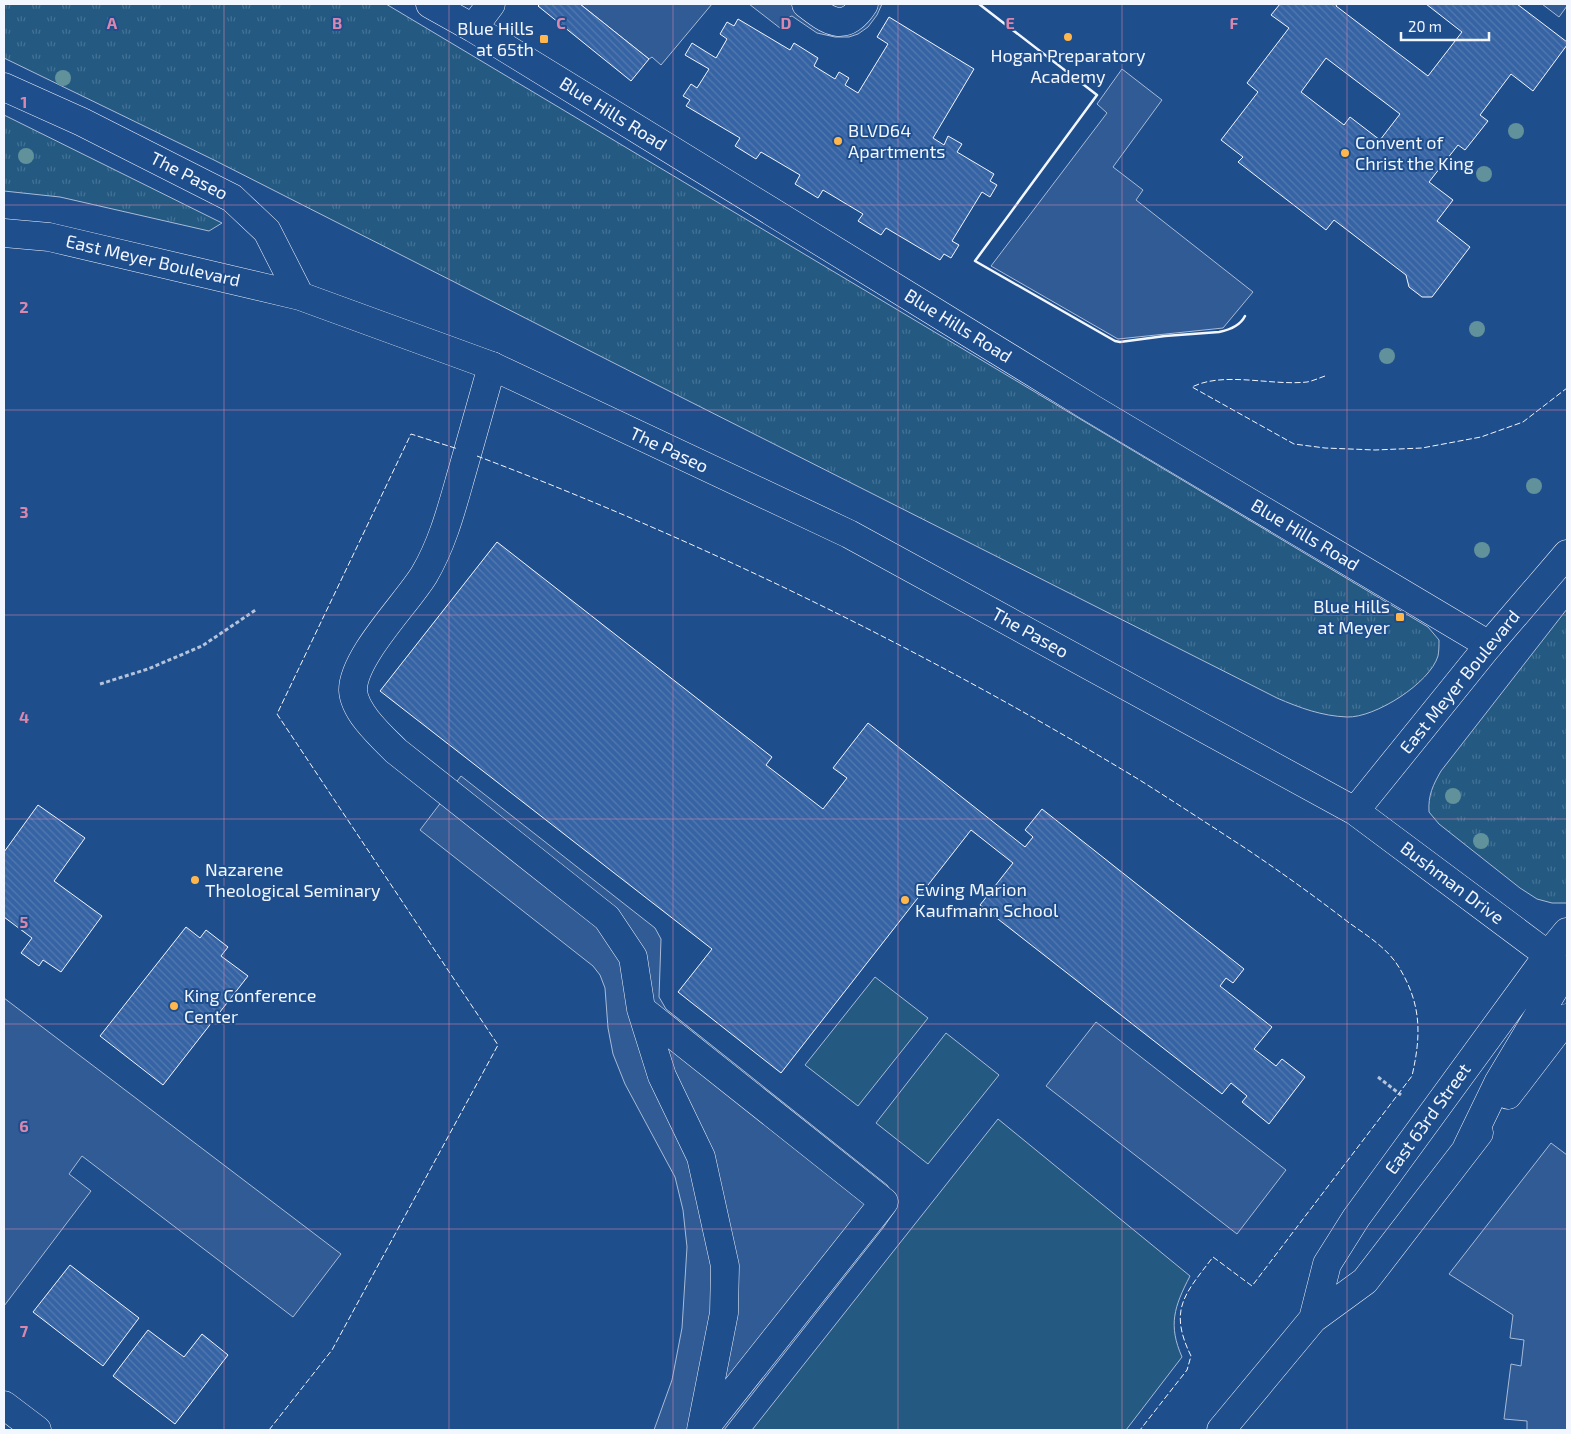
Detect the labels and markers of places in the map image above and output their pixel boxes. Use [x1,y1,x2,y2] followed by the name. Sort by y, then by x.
[457,17,534,60] place label: Blue Hills at 65th
[1062,31,1074,43] marker: Hogan Preparatory Academy
[538,33,550,45] marker: Blue Hills at 65th
[990,44,1146,87] place label: Hogan Preparatory Academy
[848,119,946,162] place label: BLVD64 Apartments
[1355,131,1474,174] place label: Convent of Christ the King
[832,135,844,147] marker: BLVD64 Apartments
[1339,147,1351,159] marker: Convent of Christ the King
[1313,595,1390,638] place label: Blue Hills at Meyer
[1394,611,1406,623] marker: Blue Hills at Meyer
[205,858,381,901] place label: Nazarene Theological Seminary
[189,874,201,886] marker: Nazarene Theological Seminary
[915,878,1059,921] place label: Ewing Marion Kaufmann School
[899,894,911,906] marker: Ewing Marion Kaufmann School
[184,984,316,1027] place label: King Conference Center
[168,1000,180,1012] marker: King Conference Center

